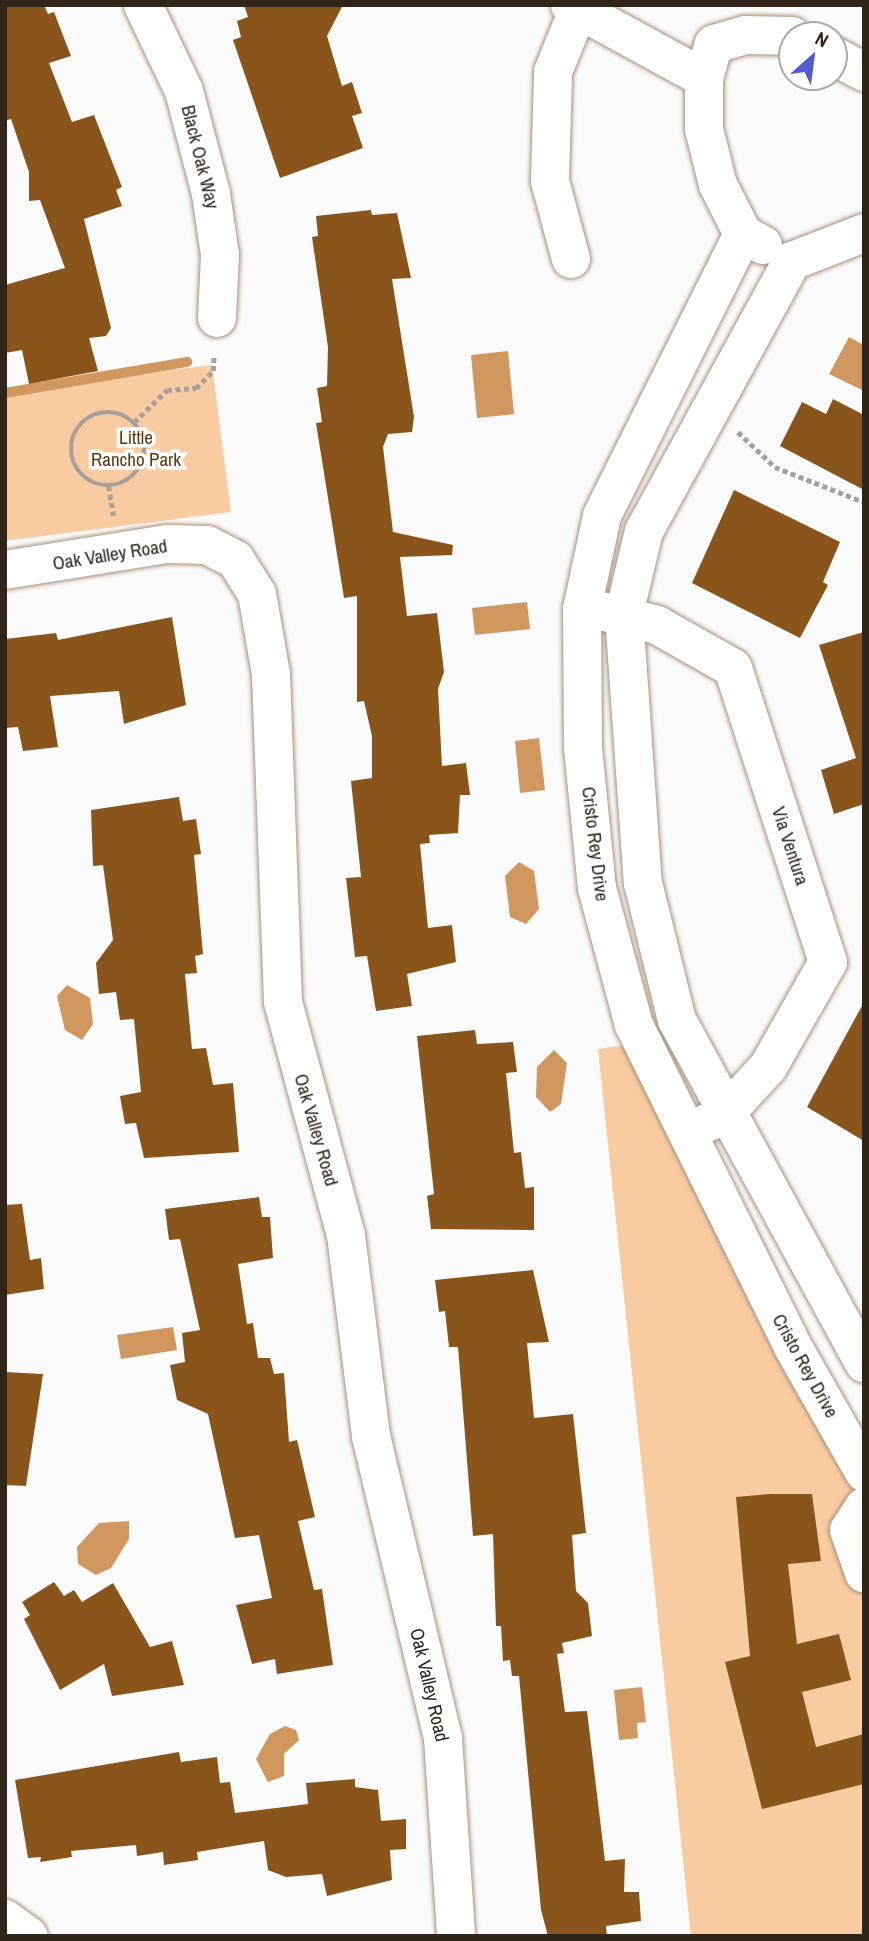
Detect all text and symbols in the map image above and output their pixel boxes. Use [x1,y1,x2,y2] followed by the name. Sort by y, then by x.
[778,21,848,91] north arrow
[811,25,833,53] text: N
[176,103,224,211] street label: Black Oak Way
[91,427,181,471] park label: Little Rancho Park
[51,535,169,575] street label: Oak Valley Road
[577,785,613,903] street label: Cristo Rey Drive
[767,804,813,888] street label: Via Ventura
[289,1071,343,1189] street label: Oak Valley Road
[767,1310,843,1422] street label: Cristo Rey Drive
[405,1626,453,1744] street label: Oak Valley Road

